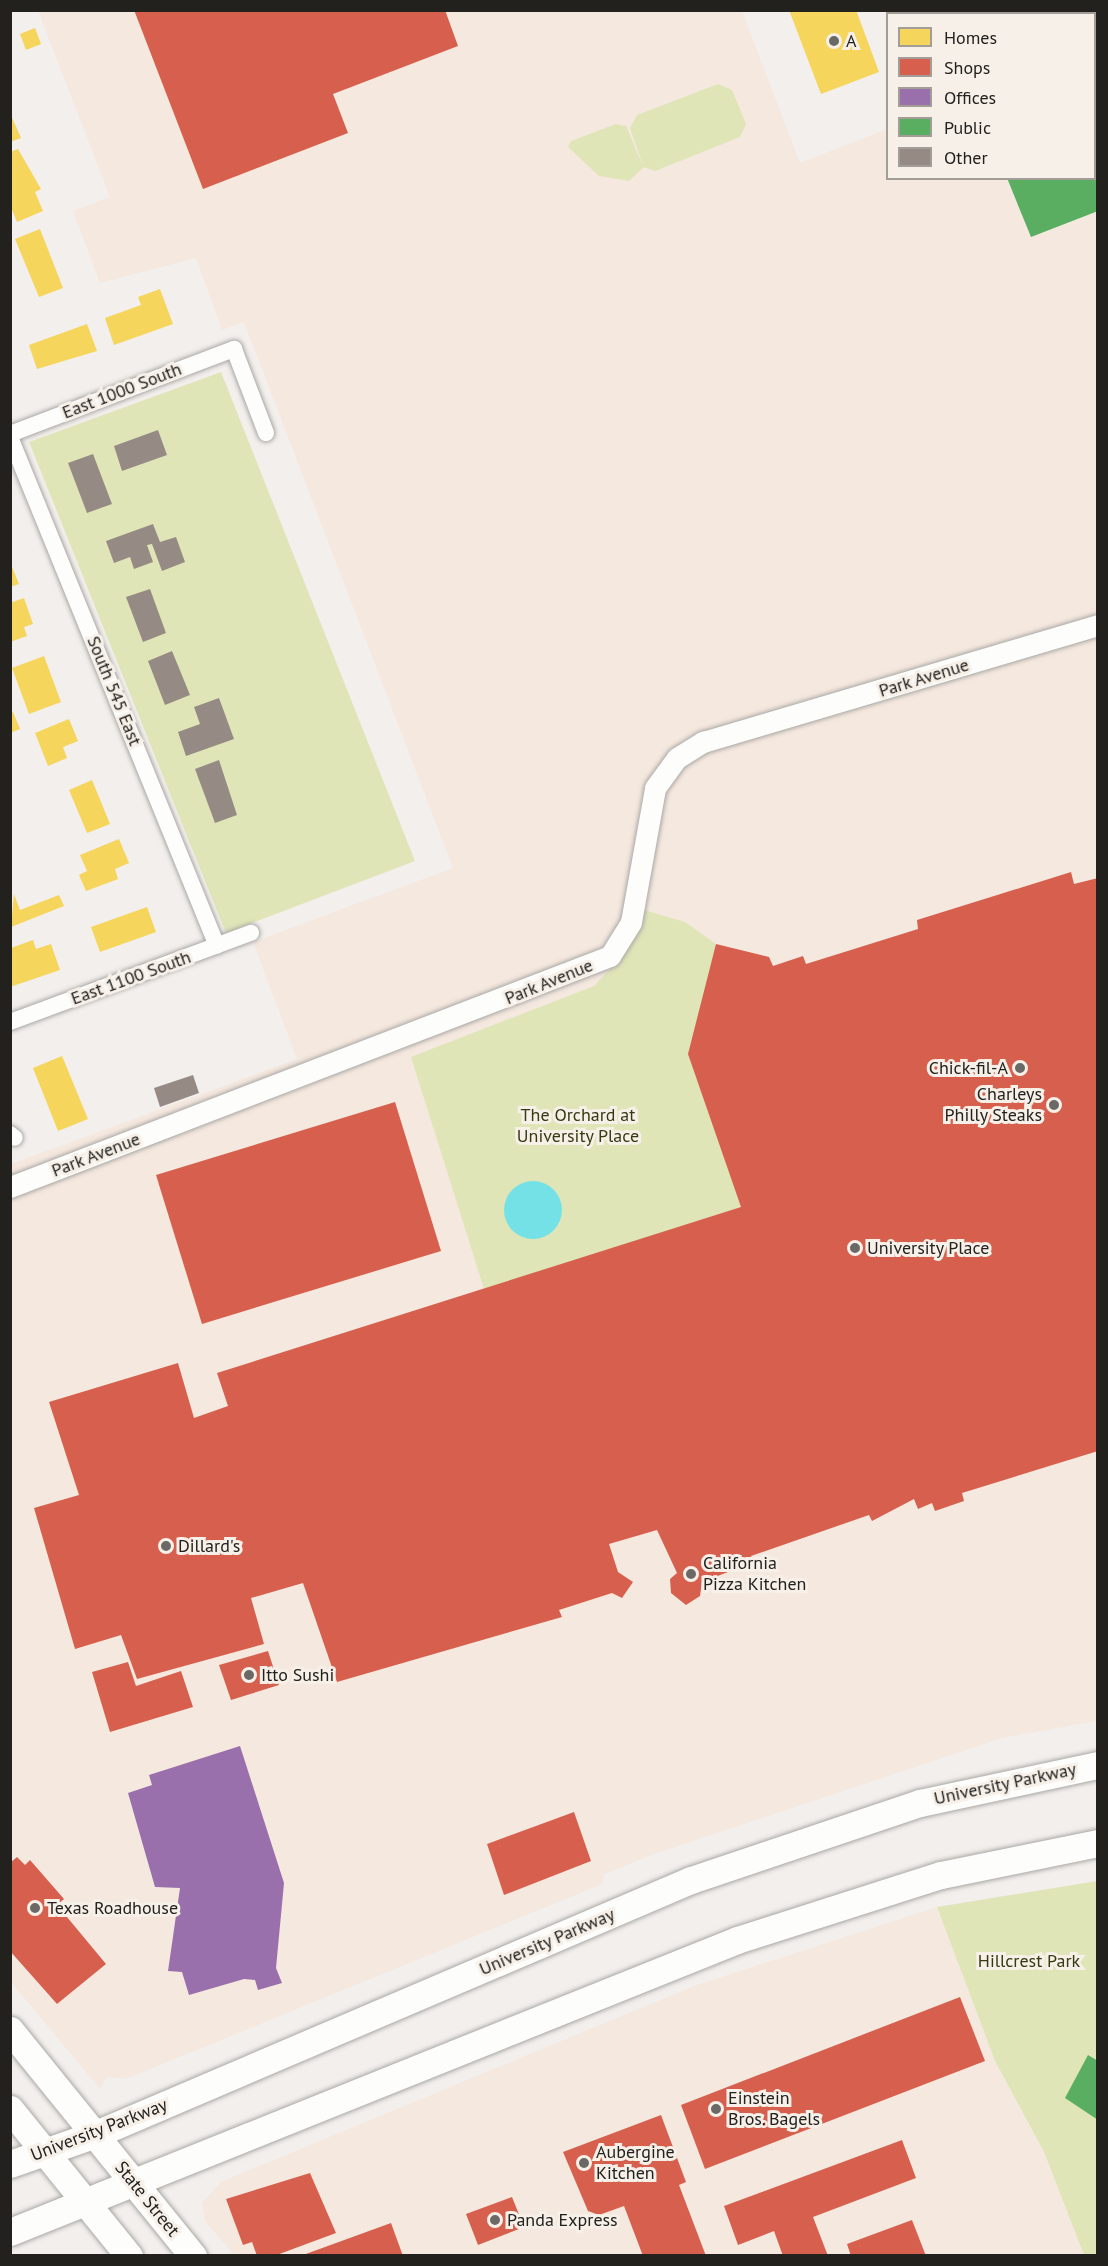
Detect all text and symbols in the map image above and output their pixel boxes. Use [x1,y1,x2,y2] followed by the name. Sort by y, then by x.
[886,12,1096,180] legend
[944,26,997,49] text: Homes
[846,30,857,52] place label: A
[827,34,841,48] marker: A
[944,56,990,79] text: Shops
[944,86,996,109] text: Offices
[944,116,991,139] text: Public
[944,146,988,169] text: Other
[59,358,185,424] street label: East 1000 South
[82,633,146,749] street label: South 545 East
[876,654,972,702] street label: Park Avenue
[68,946,194,1010] street label: East 1100 South
[501,954,597,1010] street label: Park Avenue
[929,1057,1008,1079] place label: Chick-fil-A
[1013,1061,1027,1075] marker: Chick-fil-A
[944,1084,1042,1126] place label: Charleys Philly Steaks
[1047,1098,1061,1112] marker: Charleys Philly Steaks
[517,1105,639,1148] park label: The Orchard at University Place
[48,1128,144,1182] street label: Park Avenue
[867,1237,990,1259] place label: University Place
[848,1241,862,1255] marker: University Place
[178,1535,240,1557] place label: Dillard's
[159,1539,173,1553] marker: Dillard's
[703,1553,806,1596] place label: California Pizza Kitchen
[684,1567,698,1581] marker: California Pizza Kitchen
[261,1664,334,1686] place label: Itto Sushi
[242,1668,256,1682] marker: Itto Sushi
[932,1758,1078,1810] street label: University Parkway
[47,1897,178,1919] place label: Texas Roadhouse
[28,1901,42,1915] marker: Texas Roadhouse
[476,1904,618,1980] street label: University Parkway
[978,1950,1080,1972] park label: Hillcrest Park
[728,2088,822,2130] place label: Einstein Bros. Bagels
[27,2094,171,2166] street label: University Parkway
[709,2102,723,2116] marker: Einstein Bros. Bagels
[596,2142,675,2184] place label: Aubergine Kitchen
[577,2156,591,2170] marker: Aubergine Kitchen
[110,2157,184,2241] street label: State Street
[507,2209,618,2231] place label: Panda Express
[488,2213,502,2227] marker: Panda Express

